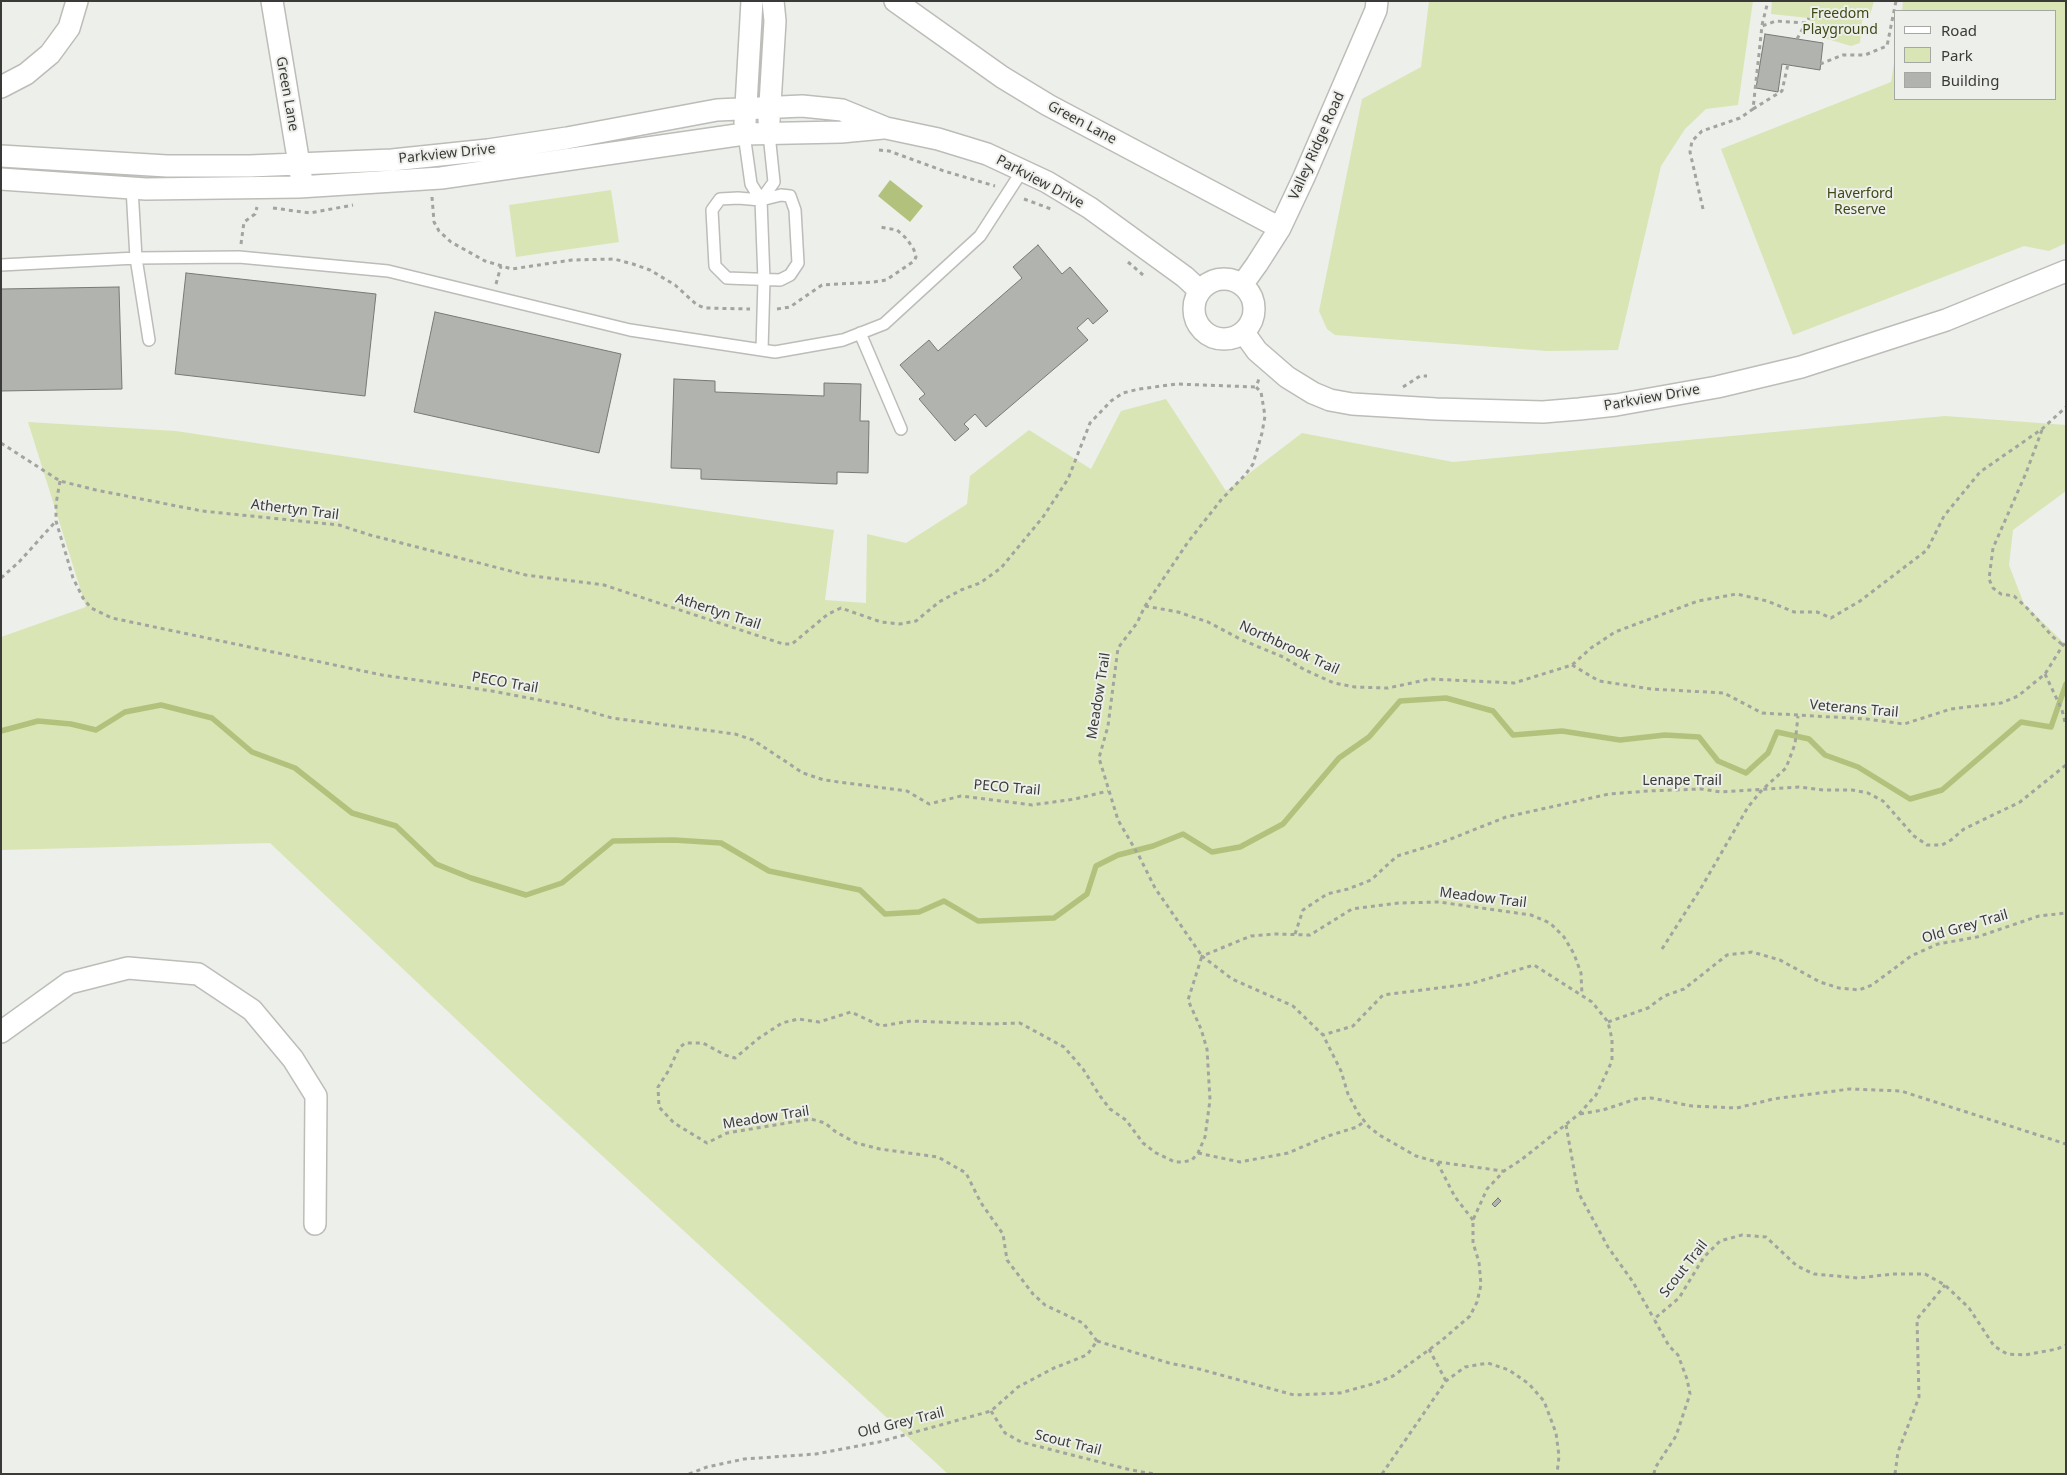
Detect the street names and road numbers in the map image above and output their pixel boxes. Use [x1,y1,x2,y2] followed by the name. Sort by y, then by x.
[272,55,302,133] street label: Green Lane
[1286,89,1348,203] street label: Valley Ridge Road
[1045,98,1119,148] street label: Green Lane
[398,141,496,167] street label: Parkview Drive
[993,152,1087,212] street label: Parkview Drive
[1603,381,1701,415] street label: Parkview Drive
[250,496,340,524] street label: Athertyn Trail
[673,590,763,634] street label: Athertyn Trail
[1236,617,1342,679] street label: Northbrook Trail
[1084,651,1114,741] street label: Meadow Trail
[471,669,539,697] street label: PECO Trail
[1809,697,1899,721] street label: Veterans Trail
[1642,773,1722,789] street label: Lenape Trail
[973,777,1041,799] street label: PECO Trail
[1439,884,1527,912] street label: Meadow Trail
[1920,907,2010,947] street label: Old Grey Trail
[721,1103,811,1133] street label: Meadow Trail
[1656,1237,1712,1301] street label: Scout Trail
[856,1404,946,1442] street label: Old Grey Trail
[1033,1427,1103,1459] street label: Scout Trail

